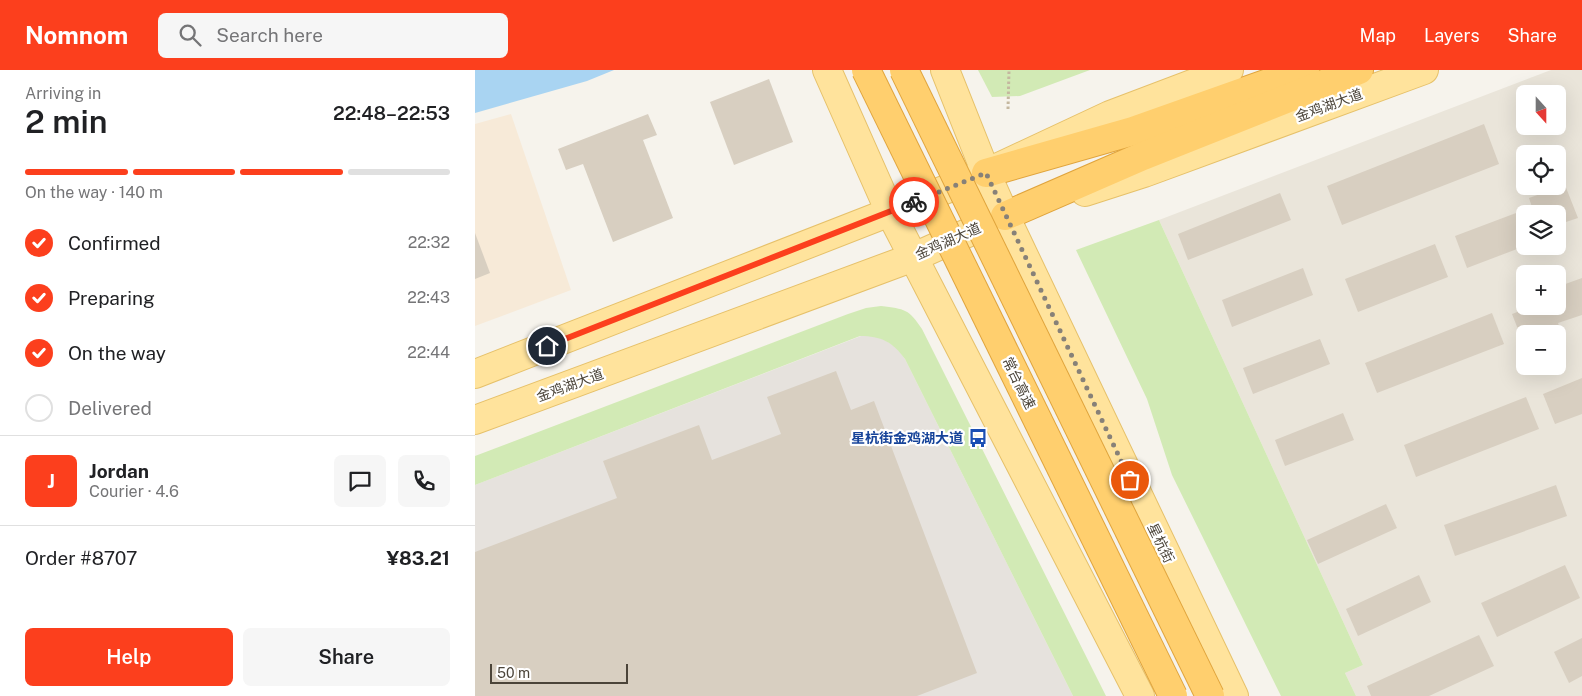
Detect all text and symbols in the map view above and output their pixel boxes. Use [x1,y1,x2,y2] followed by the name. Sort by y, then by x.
[158,13,508,58] search box
[25,21,128,49] text: Nomnom
[176,21,204,49] icon: search
[216,24,323,46] text: Search here
[1360,25,1396,46] text: Map
[1424,25,1480,46] text: Layers
[1508,25,1557,46] text: Share
[25,84,101,103] text: Arriving in
[1516,85,1566,135] north arrow
[1516,85,1566,375] map controls
[1293,86,1365,124] street label: 金鸡湖大道
[333,102,450,124] text: 22:48–22:53
[25,103,108,140] text: 2 min
[1516,145,1566,195] button: locate
[889,177,939,227] courier
[25,183,163,202] text: On the way · 140 m
[900,188,928,216] icon: bike
[1516,205,1566,255] button: layers
[913,219,983,263] street label: 金鸡湖大道
[25,229,53,257] icon: check
[68,232,161,254] text: Confirmed
[408,233,450,252] text: 22:32
[1516,265,1566,315] button: +
[25,284,53,312] icon: check
[68,287,155,309] text: Preparing
[407,288,450,307] text: 22:43
[526,325,568,367] pin
[1516,325,1566,375] button: −
[533,332,561,360] icon: home
[25,339,53,367] icon: check
[68,342,166,364] text: On the way
[407,343,450,362] text: 22:44
[1000,354,1038,412] street label: 常台高速
[534,366,606,404] street label: 金鸡湖大道
[68,397,152,419] text: Delivered
[967,427,989,449] bus stop icon: 星杭街金鸡湖大道
[851,430,963,446] place label: 星杭街金鸡湖大道
[334,455,386,507] button: chat
[398,455,450,507] button: phone
[1109,459,1151,501] pin
[89,460,149,482] text: Jordan
[1116,466,1144,494] icon: bag
[47,470,55,492] text: J
[89,482,179,501] text: Courier · 4.6
[1145,521,1177,565] street label: 星杭街
[25,547,137,569] text: Order #8707
[386,547,450,569] text: ¥83.21
[25,628,233,686] button: Help
[243,628,450,686] button: Share
[490,661,627,684] scale bar
[497,665,530,681] text: 50 m

